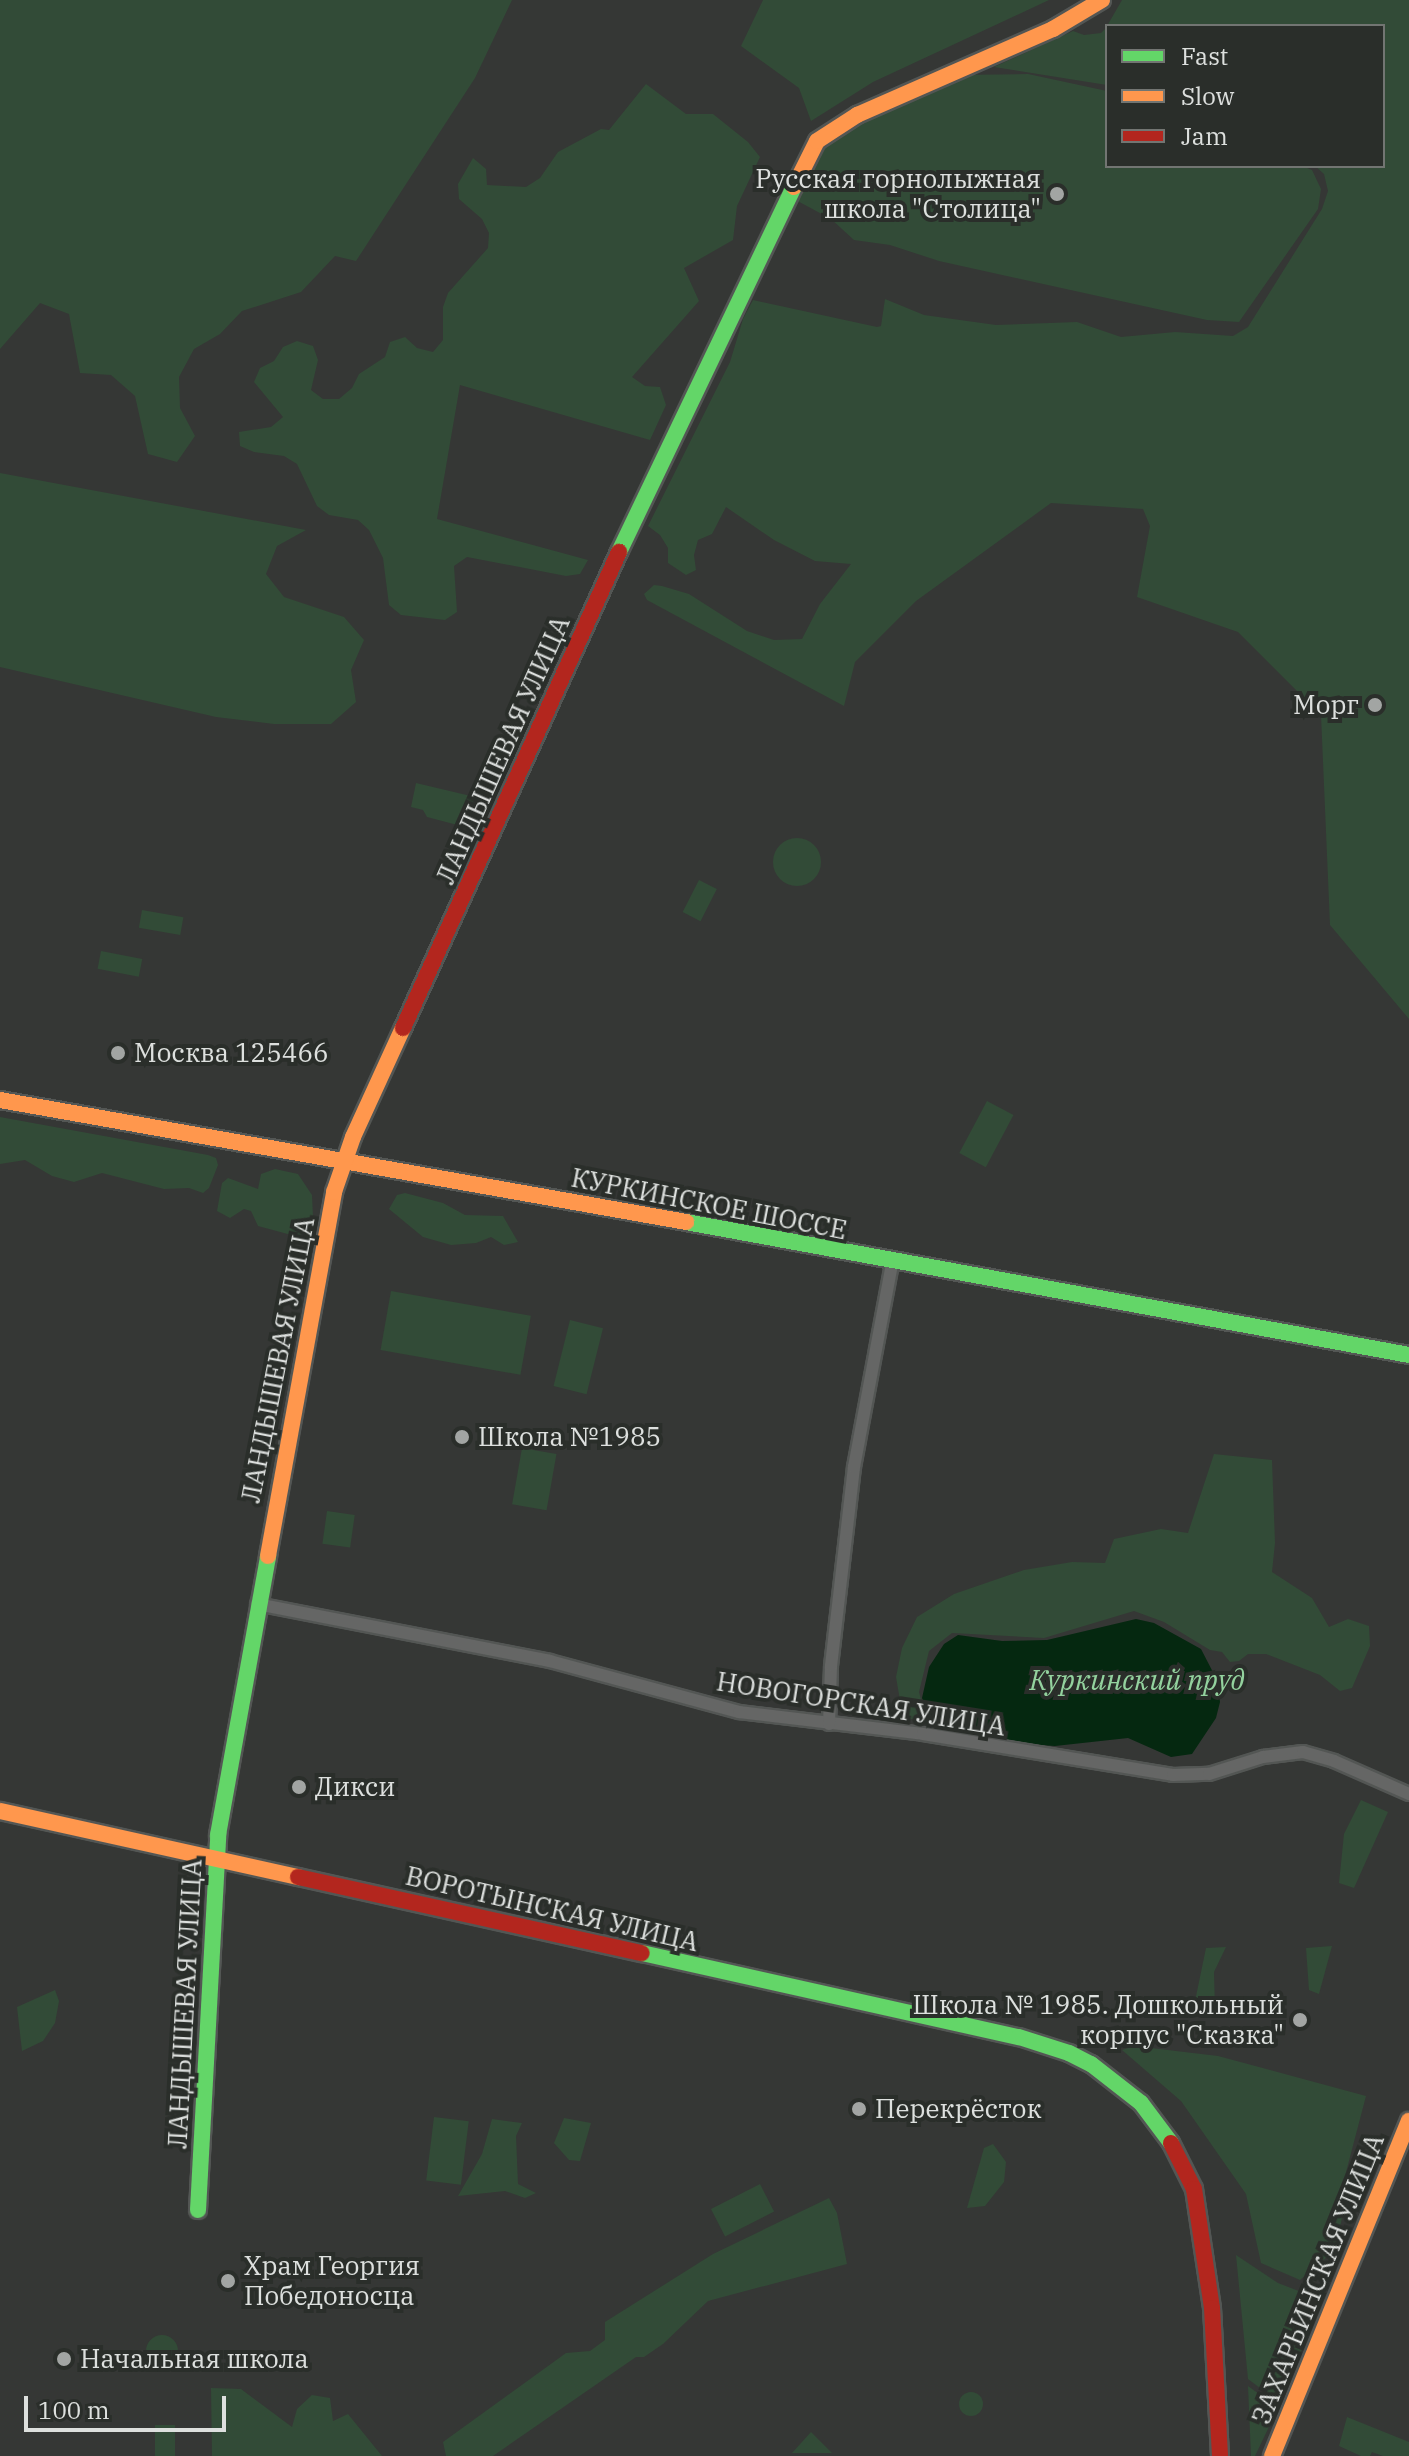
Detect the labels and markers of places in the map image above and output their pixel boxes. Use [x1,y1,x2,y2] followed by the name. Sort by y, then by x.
[755,163,1041,224] place label: Русская горнолыжная школа "Столица"
[1048,185,1066,203] marker: Русская горнолыжная школа "Столица"
[1293,689,1359,721] place label: Морг
[1366,696,1384,714] marker: Морг
[134,1037,329,1069] place label: Москва 125466
[109,1044,127,1062] marker: Москва 125466
[478,1421,661,1453] place label: Школа №1985
[453,1428,471,1446] marker: Школа №1985
[315,1771,396,1803] place label: Дикси
[290,1778,308,1796] marker: Дикси
[913,1989,1284,2050] place label: Школа № 1985. Дошкольный корпус "Сказка"
[1291,2011,1309,2029] marker: Школа № 1985. Дошкольный корпус "Сказка"
[875,2093,1042,2125] place label: Перекрёсток
[850,2100,868,2118] marker: Перекрёсток
[244,2250,420,2312] place label: Храм Георгия Победоносца
[219,2272,237,2290] marker: Храм Георгия Победоносца
[80,2343,309,2375] place label: Начальная школа
[55,2350,73,2368] marker: Начальная школа

